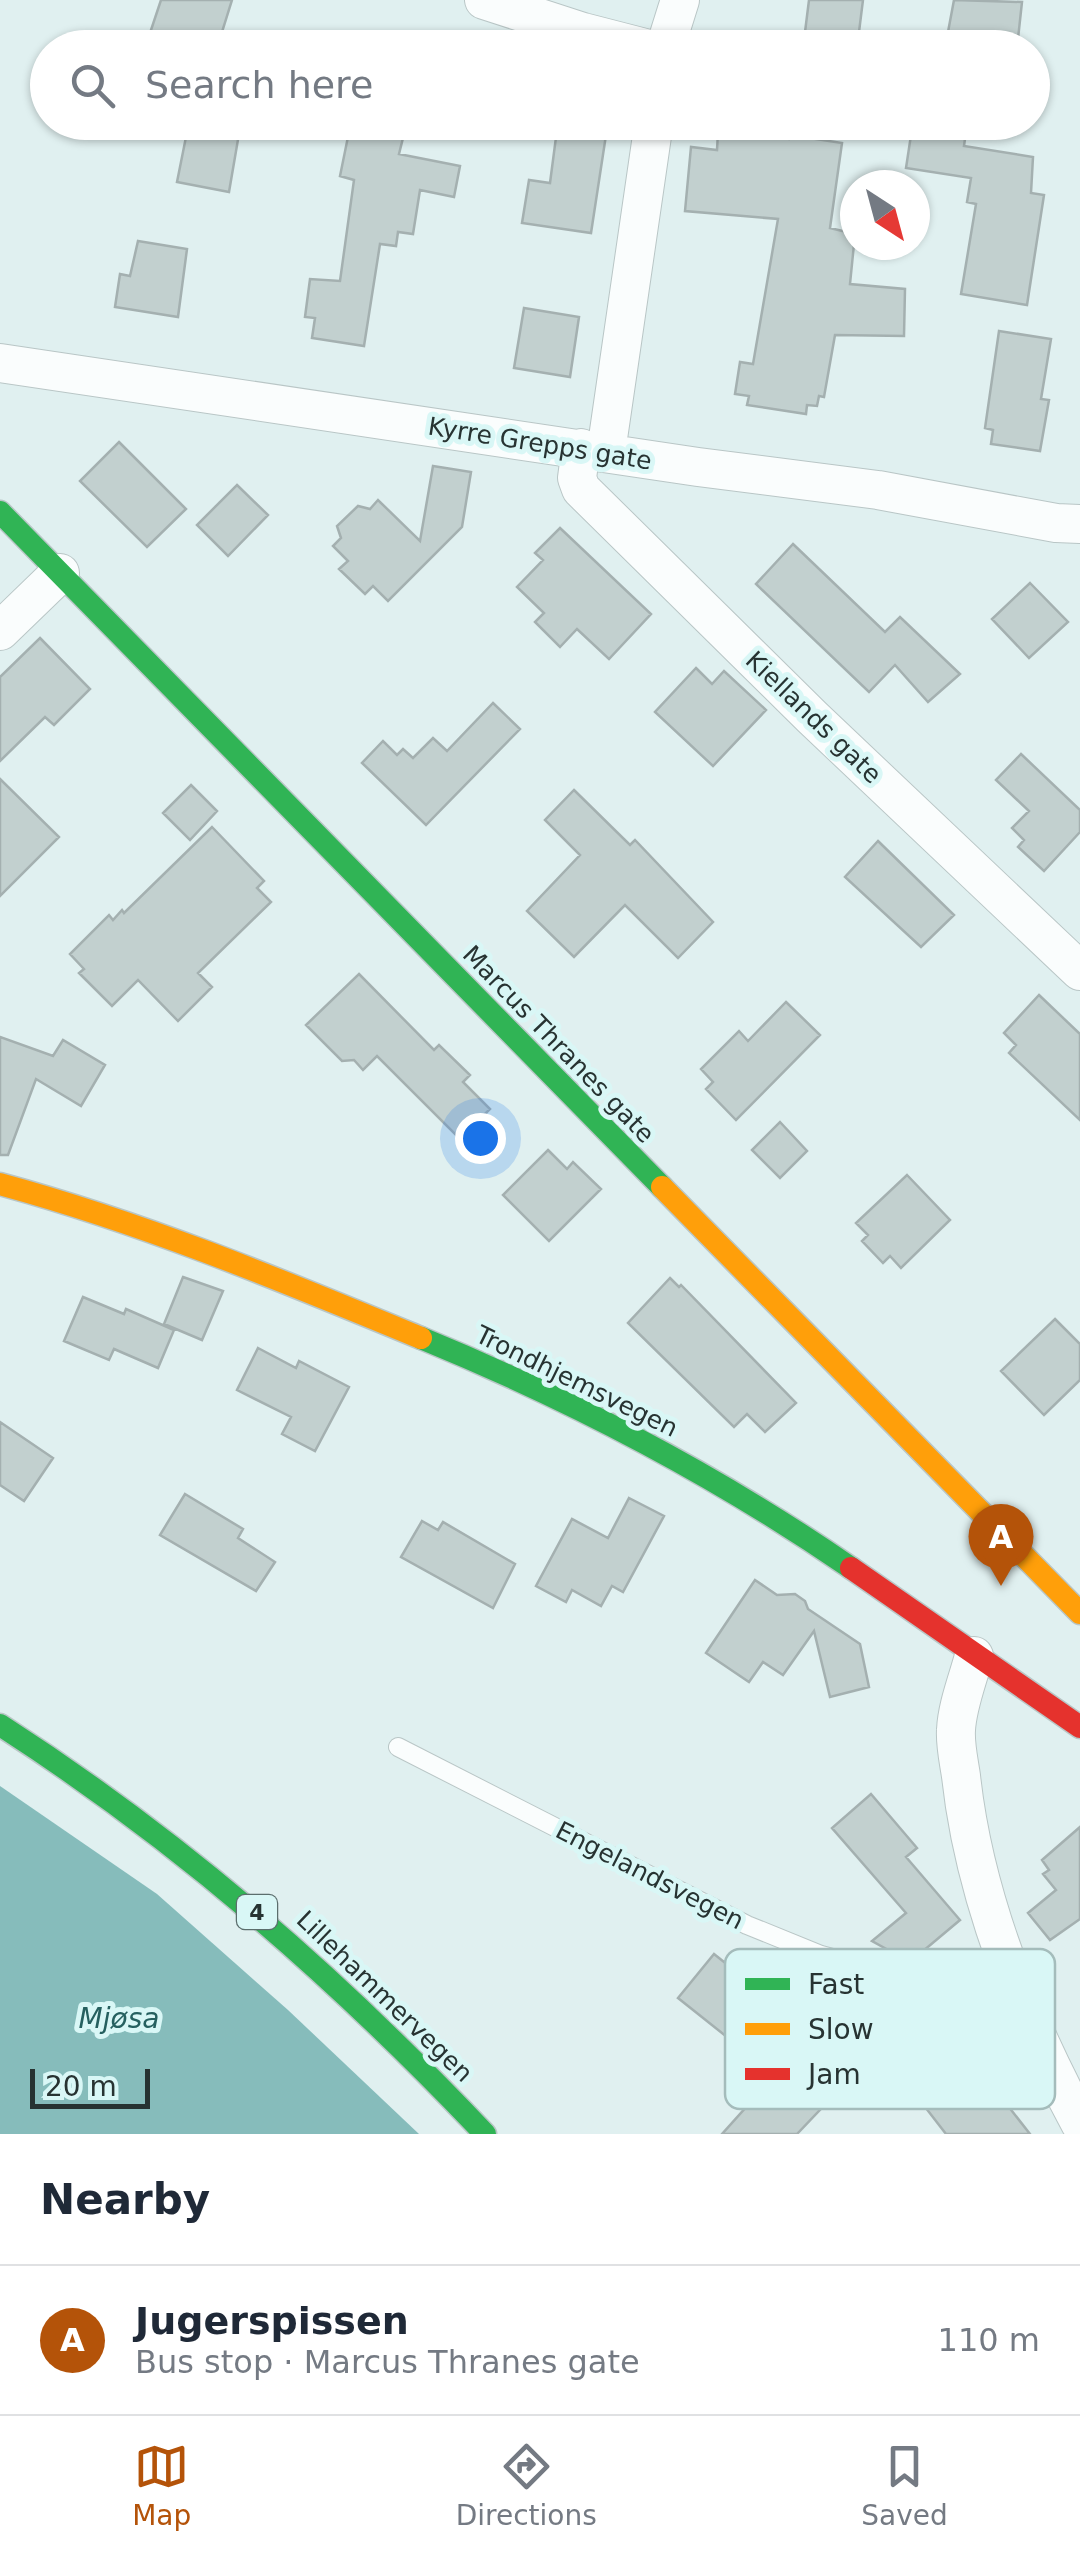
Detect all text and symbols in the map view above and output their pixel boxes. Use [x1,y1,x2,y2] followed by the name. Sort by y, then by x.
[30,30,1050,140] search box
[65,58,120,113] icon: search
[145,63,373,107] text: Search here
[840,170,930,260] north arrow
[426,412,654,475] street label: Kyrre Grepps gate
[740,645,887,789] street label: Kiellands gate
[457,940,660,1149] street label: Marcus Thranes gate
[455,1113,506,1164] your location
[470,1320,683,1443] street label: Trondhjemsvegen
[968,1504,1034,1586] pin: A
[551,1815,749,1935] street label: Engelandsvegen
[237,1895,277,1929] road number: 4
[291,1905,479,2088] street label: Lillehammervegen
[725,1949,1055,2109] legend
[808,1968,864,2001] text: Fast
[79,2002,159,2035] water label: Mjøsa
[808,2013,874,2046] text: Slow
[806,2058,861,2091] text: Jam
[30,2064,150,2108] scale bar
[45,2070,117,2103] text: 20 m
[40,2175,210,2224] text: Nearby
[135,2299,409,2343] text: Jugerspissen
[60,2321,85,2359] text: A
[938,2321,1040,2359] text: 110 m
[135,2343,640,2381] text: Bus stop · Marcus Thranes gate
[132,2439,191,2532] tab: Map
[456,2439,597,2532] tab: Directions
[861,2439,948,2532] tab: Saved

